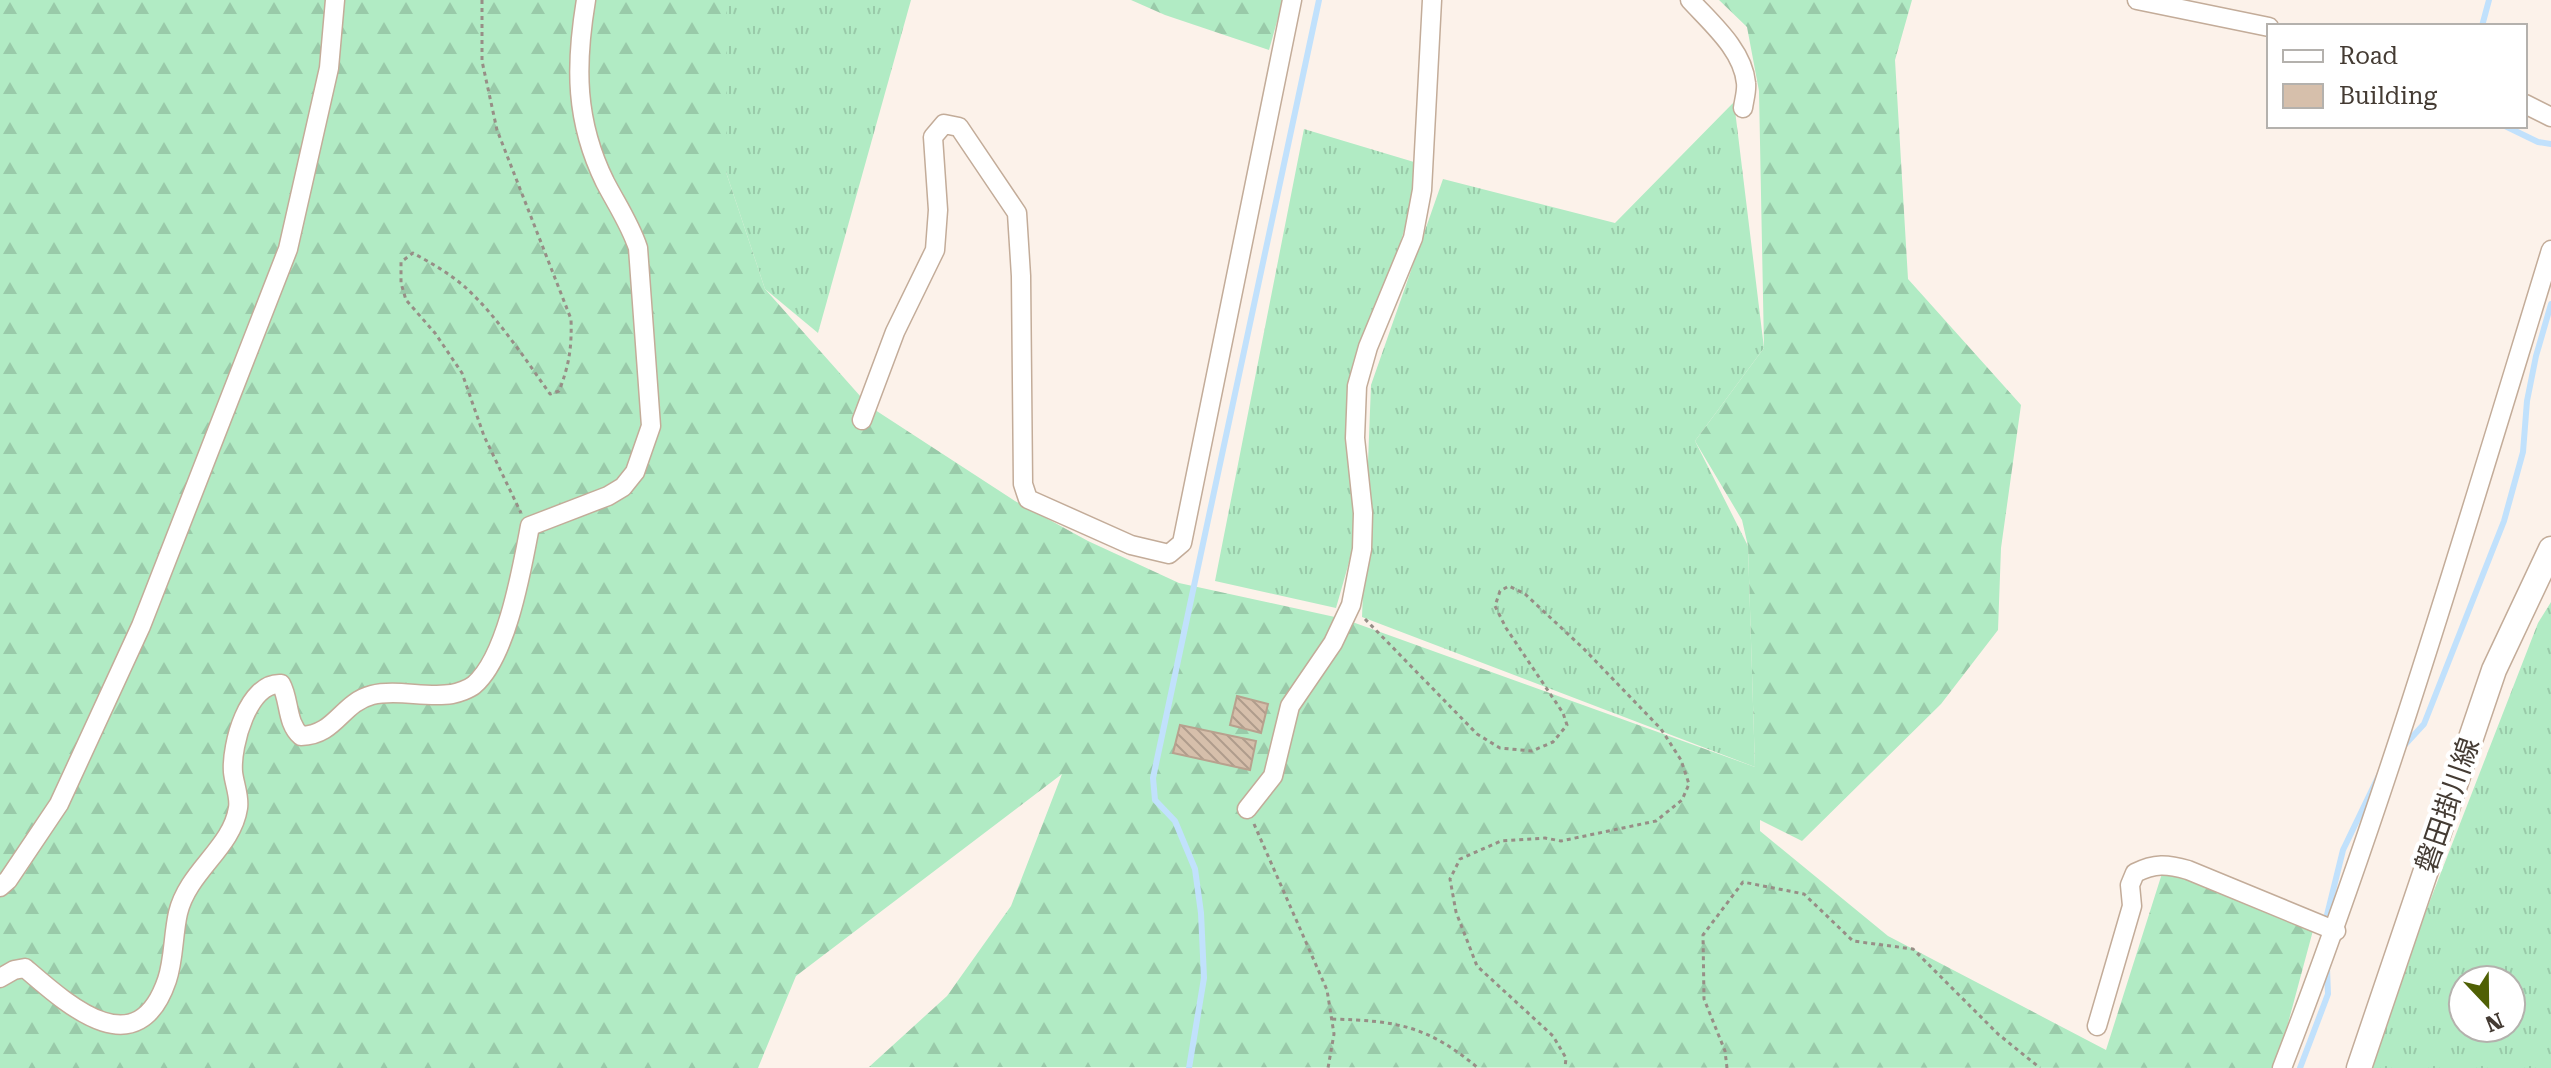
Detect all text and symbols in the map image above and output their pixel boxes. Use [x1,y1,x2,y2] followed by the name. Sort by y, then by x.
[2267,24,2527,128] legend
[2339,42,2398,70] text: Road
[2339,82,2437,110] text: Building
[2409,734,2486,877] street label: 磐田掛川線
[2447,964,2527,1044] north arrow
[2482,1007,2507,1037] text: N

